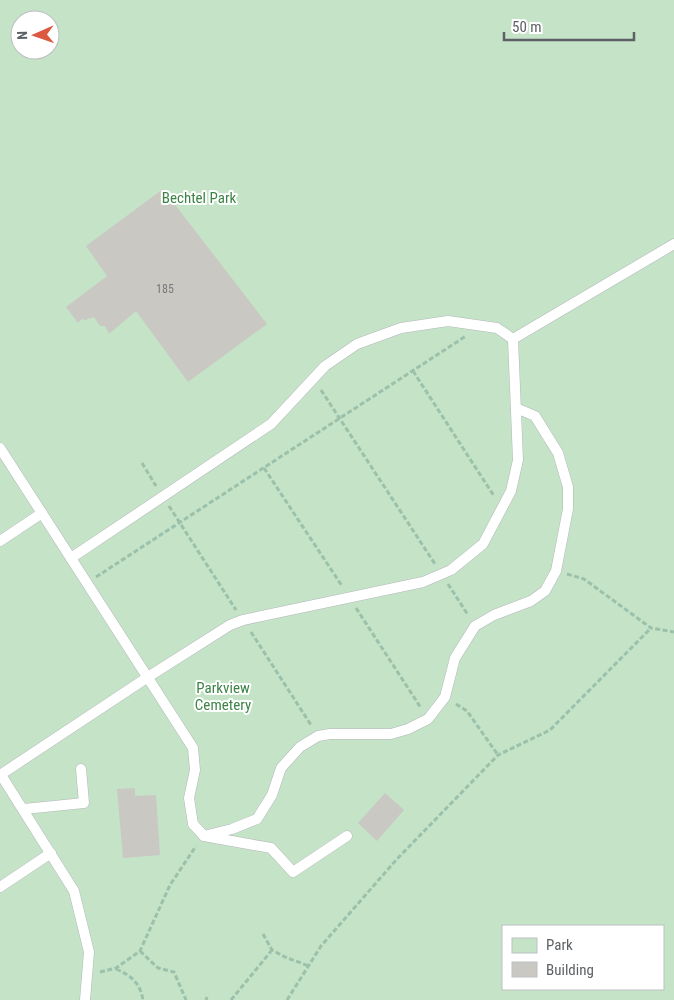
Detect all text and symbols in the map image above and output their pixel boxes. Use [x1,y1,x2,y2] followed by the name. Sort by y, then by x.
[10,10,60,60] north arrow
[504,10,634,42] scale bar
[512,18,542,36] text: 50 m
[14,31,30,40] text: N
[162,189,236,207] park label: Bechtel Park
[156,282,174,296] house number: 185
[195,679,251,714] park label: Parkview Cemetery
[502,925,664,990] legend
[546,936,573,954] text: Park
[546,961,594,979] text: Building

